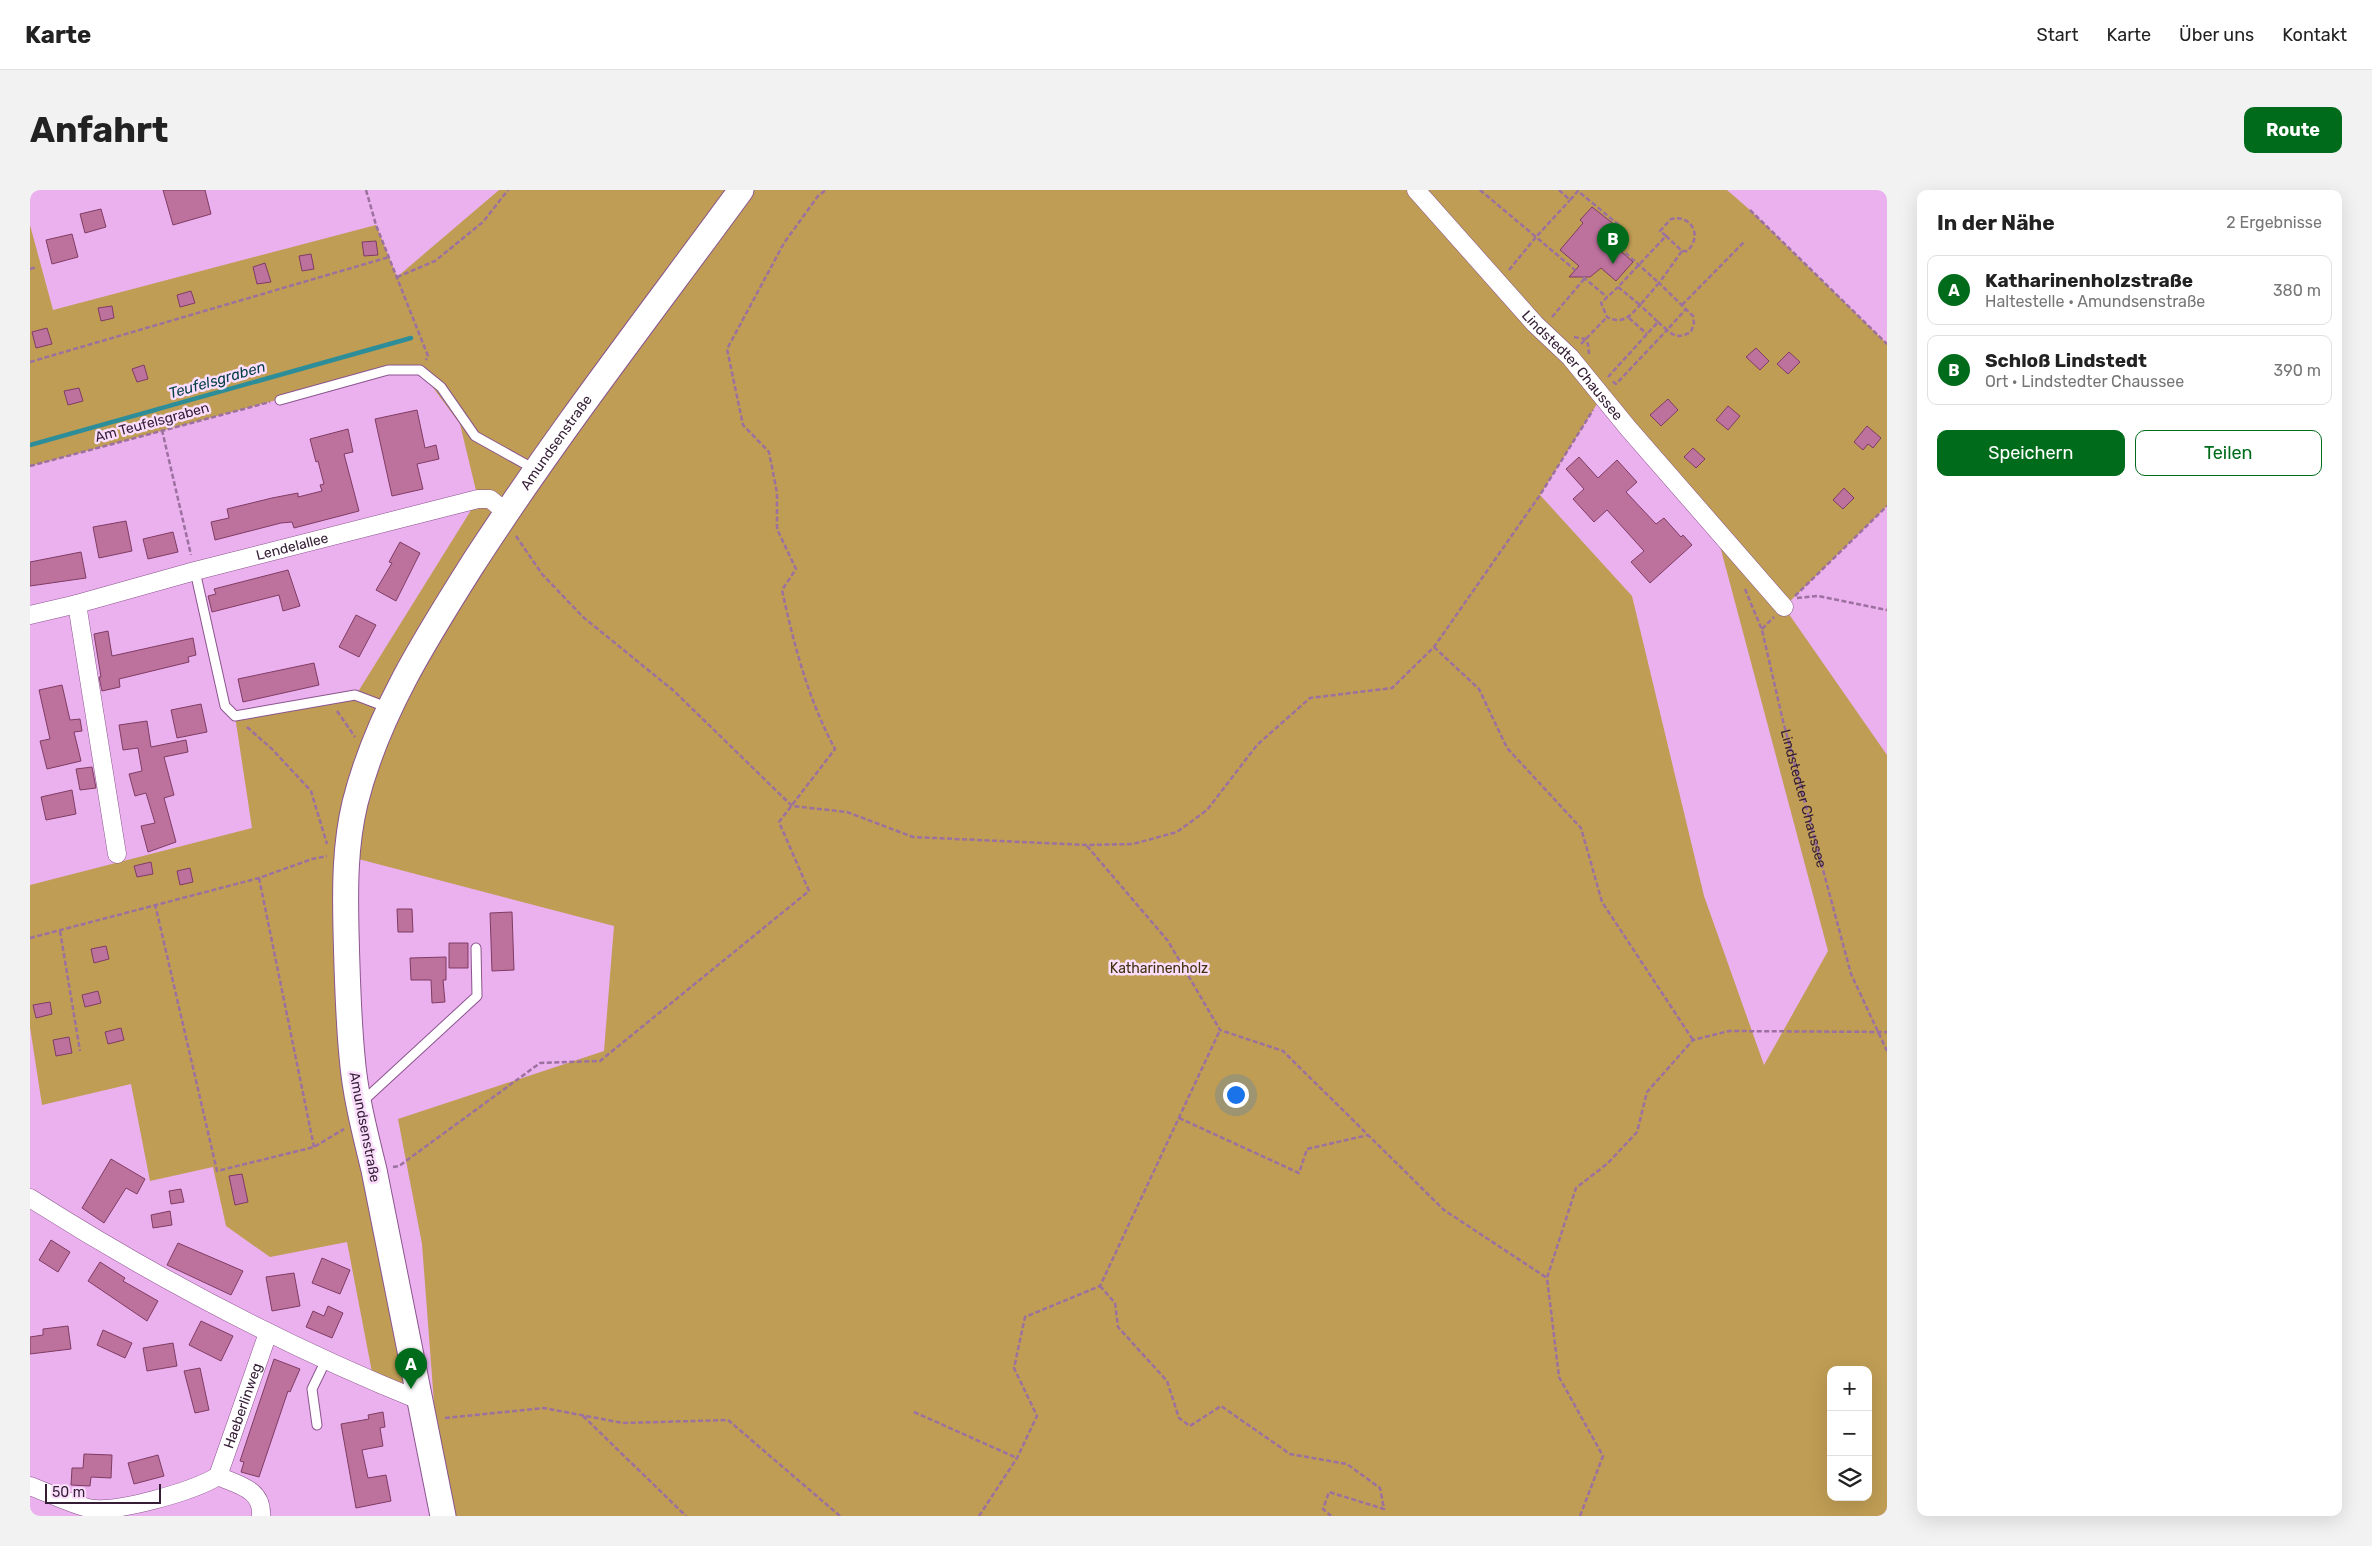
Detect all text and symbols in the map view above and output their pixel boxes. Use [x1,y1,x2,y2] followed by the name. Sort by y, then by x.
[25,21,91,49] text: Karte
[2036,24,2079,46] text: Start
[2107,24,2151,46] text: Karte
[2179,24,2254,46] text: Über uns
[2282,24,2347,46] text: Kontakt
[2244,107,2342,153] button: Route
[30,109,168,151] text: Anfahrt
[1937,210,2055,235] text: In der Nähe
[2226,213,2322,232] text: 2 Ergebnisse
[1597,223,1629,264] pin: B
[1985,269,2193,292] text: Katharinenholzstraße
[1948,281,1960,300] text: A
[2273,281,2321,300] text: 380 m
[1985,292,2205,311] text: Haltestelle · Amundsenstraße
[1518,307,1626,424] street label: Lindstedter Chaussee
[1985,349,2147,372] text: Schloß Lindstedt
[167,358,267,402] water label: Teufelsgraben
[1948,361,1960,380] text: B
[2274,361,2321,380] text: 390 m
[1985,372,2184,391] text: Ort · Lindstedter Chaussee
[517,392,596,493] street label: Amundsenstraße
[93,399,211,446] street label: Am Teufelsgraben
[1937,430,2125,476] button: Speichern
[2135,430,2322,476] button: Teilen
[254,529,330,564] street label: Lendelallee
[1777,727,1830,870] street label: Lindstedter Chaussee
[1110,960,1208,977] park label: Katharinenholz
[345,1070,384,1184] street label: Amundsenstraße
[1223,1082,1249,1108] your location
[395,1348,427,1389] pin: A
[220,1361,266,1451] street label: Haeberlinweg
[1827,1366,1872,1501] map controls
[1827,1366,1872,1411] button: +
[1827,1411,1872,1456] button: −
[1827,1456,1872,1501] button: layers
[45,1481,161,1504] scale bar
[52,1484,85,1501] text: 50 m

